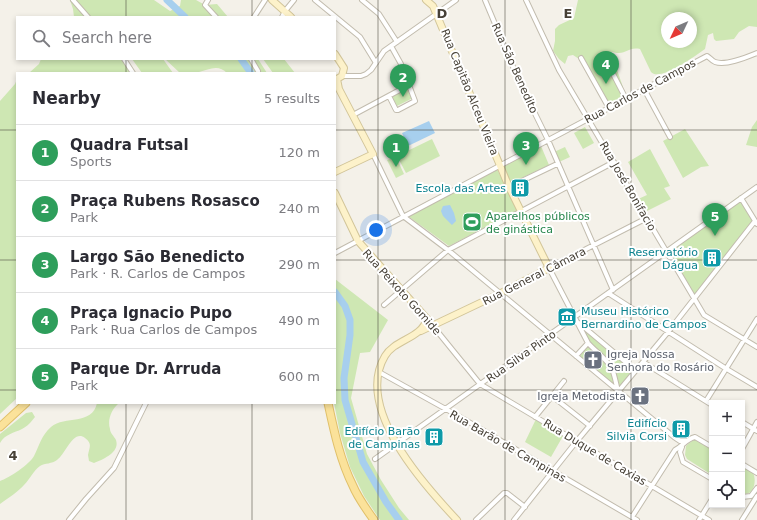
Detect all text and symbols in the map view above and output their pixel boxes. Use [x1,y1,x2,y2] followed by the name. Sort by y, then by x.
[437,6,448,21] text: D
[564,6,572,21] text: E
[661,12,697,48] north arrow
[16,16,336,60] search box
[489,21,540,116] street label: Rua São Benedito
[30,27,52,49] icon: search
[438,27,501,157] street label: Rua Capitão Alceu Vieira
[62,29,152,47] text: Search here
[593,51,619,84] pin: 4
[582,56,698,126] street label: Rua Carlos de Campos
[390,64,416,97] pin: 2
[32,88,101,108] text: Nearby
[264,91,320,106] text: 5 results
[513,132,539,165] pin: 3
[383,134,409,167] pin: 1
[70,136,189,154] text: Quadra Futsal
[597,139,659,233] street label: Rua José Bonifacio
[40,145,50,160] text: 1
[278,145,320,160] text: 120 m
[70,154,112,169] text: Sports
[509,177,531,199] building icon: Escola das Artes
[415,182,506,195] place label: Escola das Artes
[70,192,260,210] text: Praça Rubens Rosasco
[40,201,50,216] text: 2
[278,201,320,216] text: 240 m
[702,203,728,236] pin: 5
[70,210,98,225] text: Park
[486,210,590,236] place label: Aparelhos públicos de ginástica
[461,211,483,233] sports icon: Aparelhos públicos de ginástica
[366,220,386,240] your location
[480,245,588,308] street label: Rua General Câmara
[628,246,698,272] place label: Reservatório Dágua
[360,247,444,338] street label: Rua Peixoto Gomide
[701,247,723,269] building icon: Reservatório Dágua
[70,248,245,266] text: Largo São Benedicto
[40,257,50,272] text: 3
[278,257,320,272] text: 290 m
[70,266,245,281] text: Park · R. Carlos de Campos
[70,304,232,322] text: Praça Ignacio Pupo
[581,305,707,331] place label: Museu Histórico Bernardino de Campos
[556,306,578,328] museum icon: Museu Histórico Bernardino de Campos
[40,313,50,328] text: 4
[278,313,320,328] text: 490 m
[70,322,257,337] text: Park · Rua Carlos de Campos
[484,328,559,385] street label: Rua Silva Pinto
[607,348,714,374] place label: Igreja Nossa Senhora do Rosário
[582,349,604,371] church icon: Igreja Nossa Senhora do Rosário
[70,360,222,378] text: Parque Dr. Arruda
[40,369,50,384] text: 5
[278,369,320,384] text: 600 m
[70,378,98,393] text: Park
[629,385,651,407] church icon: Igreja Metodista
[537,390,626,403] place label: Igreja Metodista
[709,400,745,508] map controls
[709,400,745,436] button: +
[447,408,568,485] street label: Rua Barão de Campinas
[541,417,649,488] street label: Rua Duque de Caxias
[606,417,667,443] place label: Edifício Silvia Corsi
[670,418,692,440] building icon: Edifício Silvia Corsi
[344,425,420,451] place label: Edifício Barão de Campinas
[423,426,445,448] building icon: Edifício Barão de Campinas
[709,436,745,472] button: −
[8,448,18,463] text: 4
[709,472,745,508] button: locate

